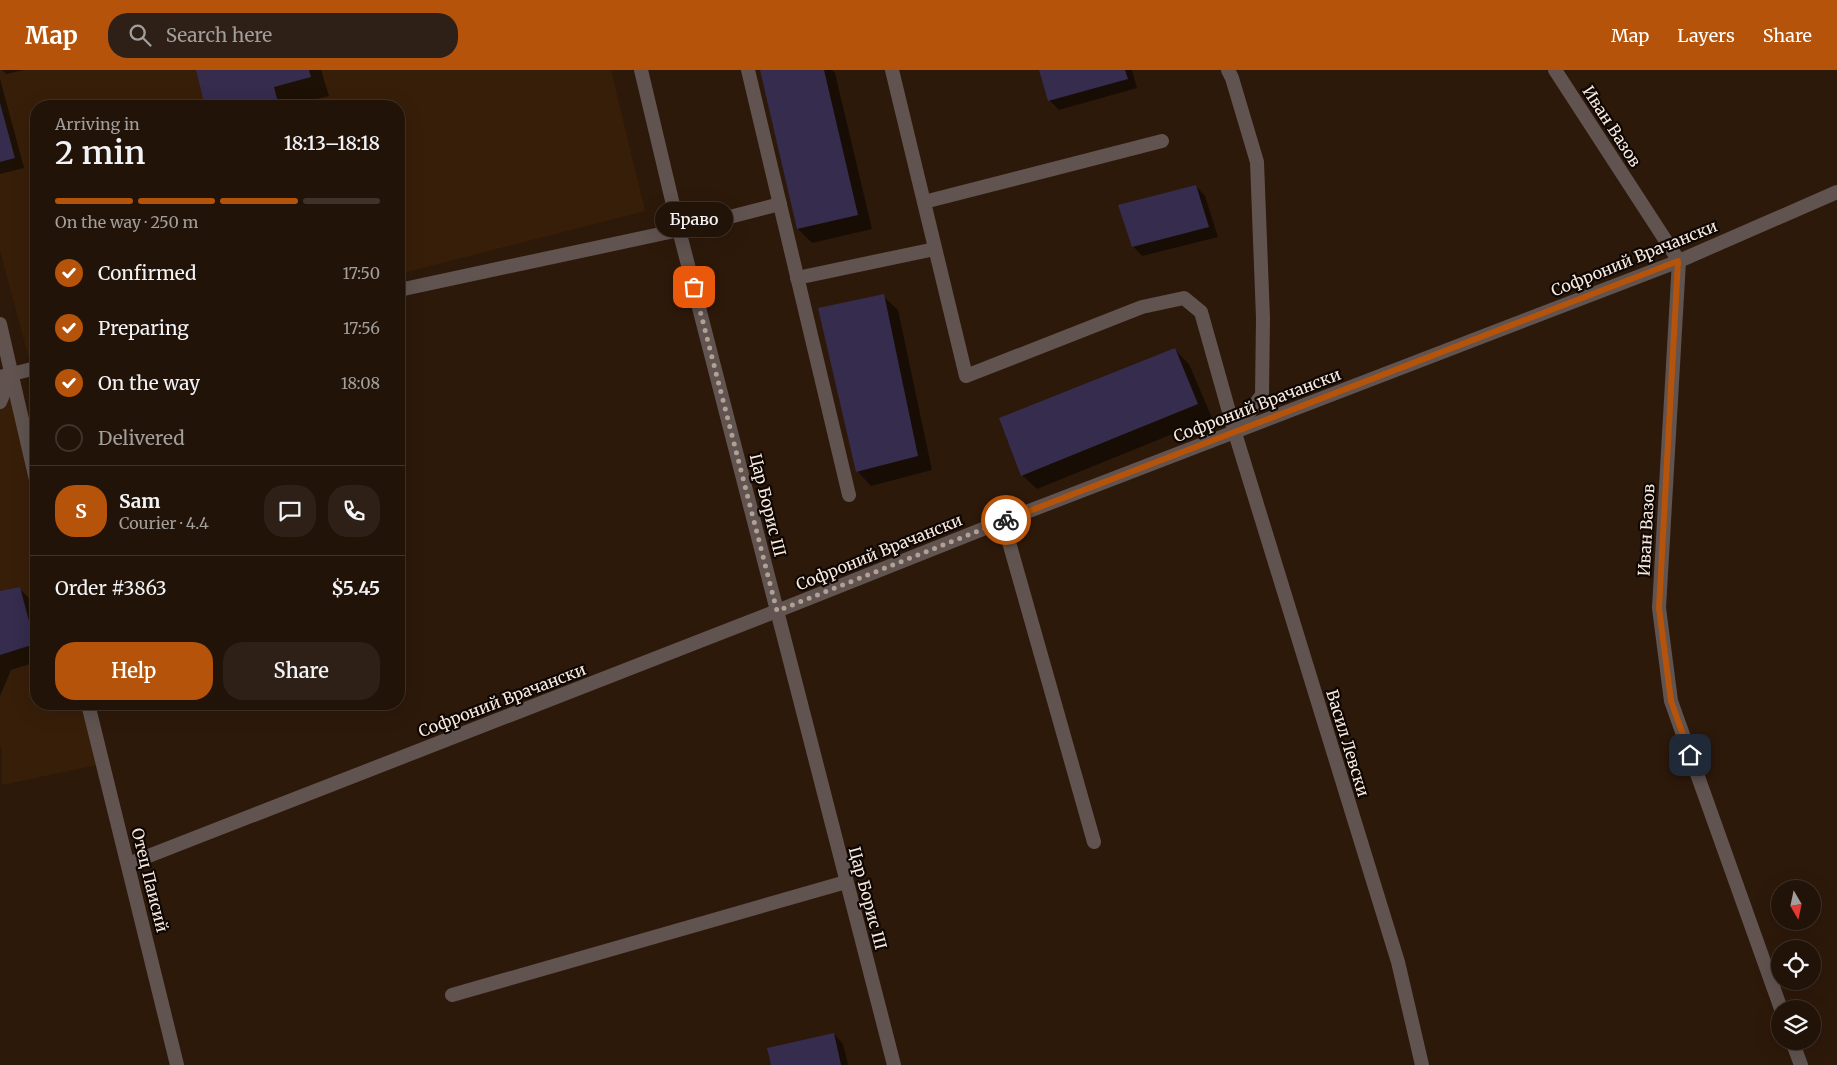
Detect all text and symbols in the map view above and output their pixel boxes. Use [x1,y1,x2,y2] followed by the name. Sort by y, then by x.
[108,13,458,58] search box
[25,20,78,51] text: Map
[126,21,154,49] icon: search
[166,23,272,47] text: Search here
[1611,24,1649,47] text: Map
[1677,24,1735,47] text: Layers
[1763,24,1812,47] text: Share
[1578,82,1646,170] street label: Иван Вазов
[55,114,140,134] text: Arriving in
[284,131,380,155] text: 18:13–18:18
[55,133,145,173] text: 2 min
[655,202,733,237] callout: Браво
[670,209,718,229] text: Браво
[55,212,198,232] text: On the way · 250 m
[1548,215,1720,301] street label: Софроний Врачански
[55,259,83,287] icon: check
[98,261,196,285] text: Confirmed
[342,263,380,283] text: 17:50
[673,266,715,308] pin
[680,273,708,301] icon: bag
[55,314,83,342] icon: check
[98,316,189,340] text: Preparing
[343,318,380,338] text: 17:56
[1170,364,1344,446] street label: Софроний Врачански
[55,369,83,397] icon: check
[98,371,200,395] text: On the way
[341,373,380,393] text: 18:08
[98,426,185,450] text: Delivered
[746,451,790,559] street label: Цар Борис III
[1634,483,1658,577] street label: Иван Вазов
[264,485,316,537] button: chat
[328,485,380,537] button: phone
[119,489,160,513] text: Sam
[981,495,1031,545] courier
[75,499,87,523] text: S
[992,506,1020,534] icon: bike
[793,509,965,595] street label: Софроний Врачански
[119,513,209,533] text: Courier · 4.4
[55,576,167,600] text: Order #3863
[331,576,380,600] text: $5.45
[55,642,213,700] button: Help
[223,642,380,700] button: Share
[415,659,589,741] street label: Софроний Врачански
[1322,687,1374,799] street label: Васил Левски
[1669,734,1711,776] pin
[1676,741,1704,769] icon: home
[127,826,173,934] street label: Отец Паисий
[845,844,891,952] street label: Цар Борис III
[1771,880,1821,930] north arrow
[1771,880,1821,1050] map controls
[1771,940,1821,990] button: locate
[1771,1000,1821,1050] button: layers

